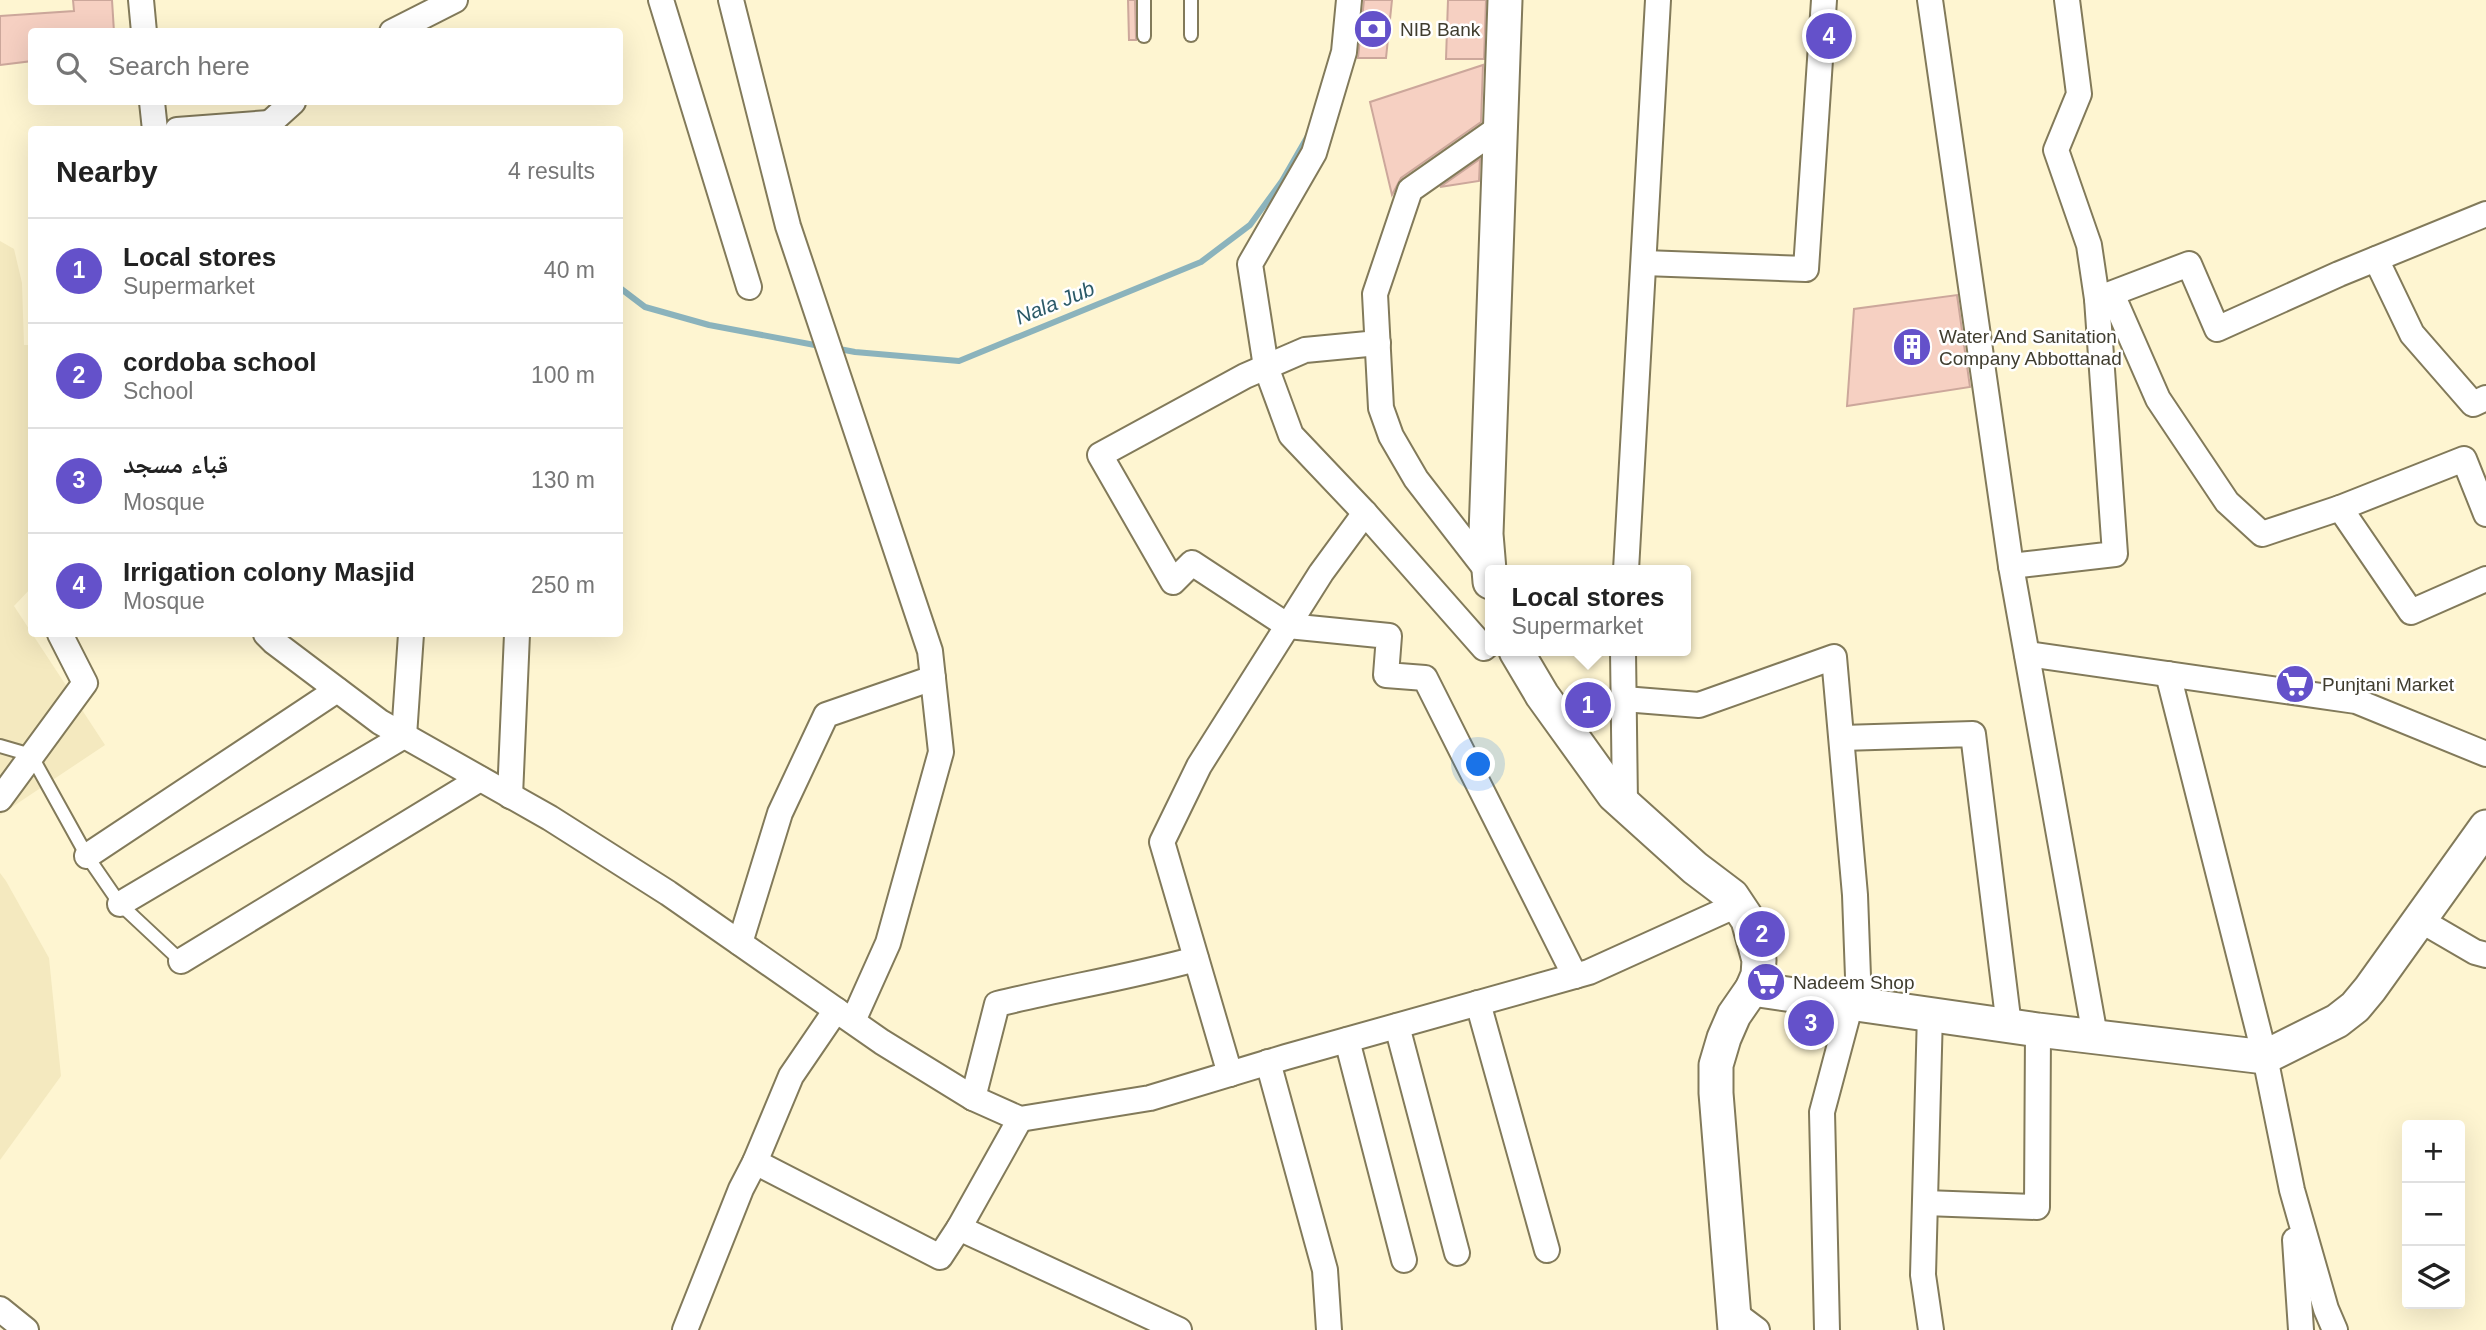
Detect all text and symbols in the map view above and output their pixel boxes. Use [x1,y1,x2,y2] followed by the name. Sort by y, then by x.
[1352,8,1394,50] bank icon: NIB Bank
[1806,10,1852,62] pin: 4
[1400,19,1481,40] place label: NIB Bank
[28,28,623,105] search box
[52,48,90,86] icon: search
[108,51,250,81] text: Search here
[56,155,158,188] text: Nearby
[508,158,595,184] text: 4 results
[123,242,276,272] text: Local stores
[73,257,85,283] text: 1
[544,257,595,283] text: 40 m
[123,273,255,299] text: Supermarket
[1012,276,1098,329] water label: Nala Jub
[1891,326,1933,368] building icon: Water And Sanitation Company Abbottanad
[1939,326,2122,369] place label: Water And Sanitation Company Abbottanad
[123,347,317,377] text: cordoba school
[73,362,85,388] text: 2
[531,362,595,388] text: 100 m
[123,378,193,404] text: School
[123,449,228,479] text: قباء مسجد
[73,467,85,493] text: 3
[531,467,595,493] text: 130 m
[123,489,205,515] text: Mosque
[123,557,415,587] text: Irrigation colony Masjid
[1485,565,1691,656] popup
[73,572,85,598] text: 4
[531,572,595,598] text: 250 m
[1511,582,1665,612] text: Local stores
[123,588,205,614] text: Mosque
[1511,613,1643,639] text: Supermarket
[2274,663,2316,705] supermarket icon: Punjtani Market
[2322,674,2455,695] place label: Punjtani Market
[1565,679,1611,731] pin: 1
[1461,747,1495,781] your location
[1739,908,1785,960] pin: 2
[1745,961,1787,1003] supermarket icon: Nadeem Shop
[1793,972,1914,993] place label: Nadeem Shop
[1788,997,1834,1049] pin: 3
[2402,1120,2465,1309] map controls
[2402,1120,2465,1183] button: +
[2402,1183,2465,1246] button: −
[2402,1246,2465,1309] button: layers

